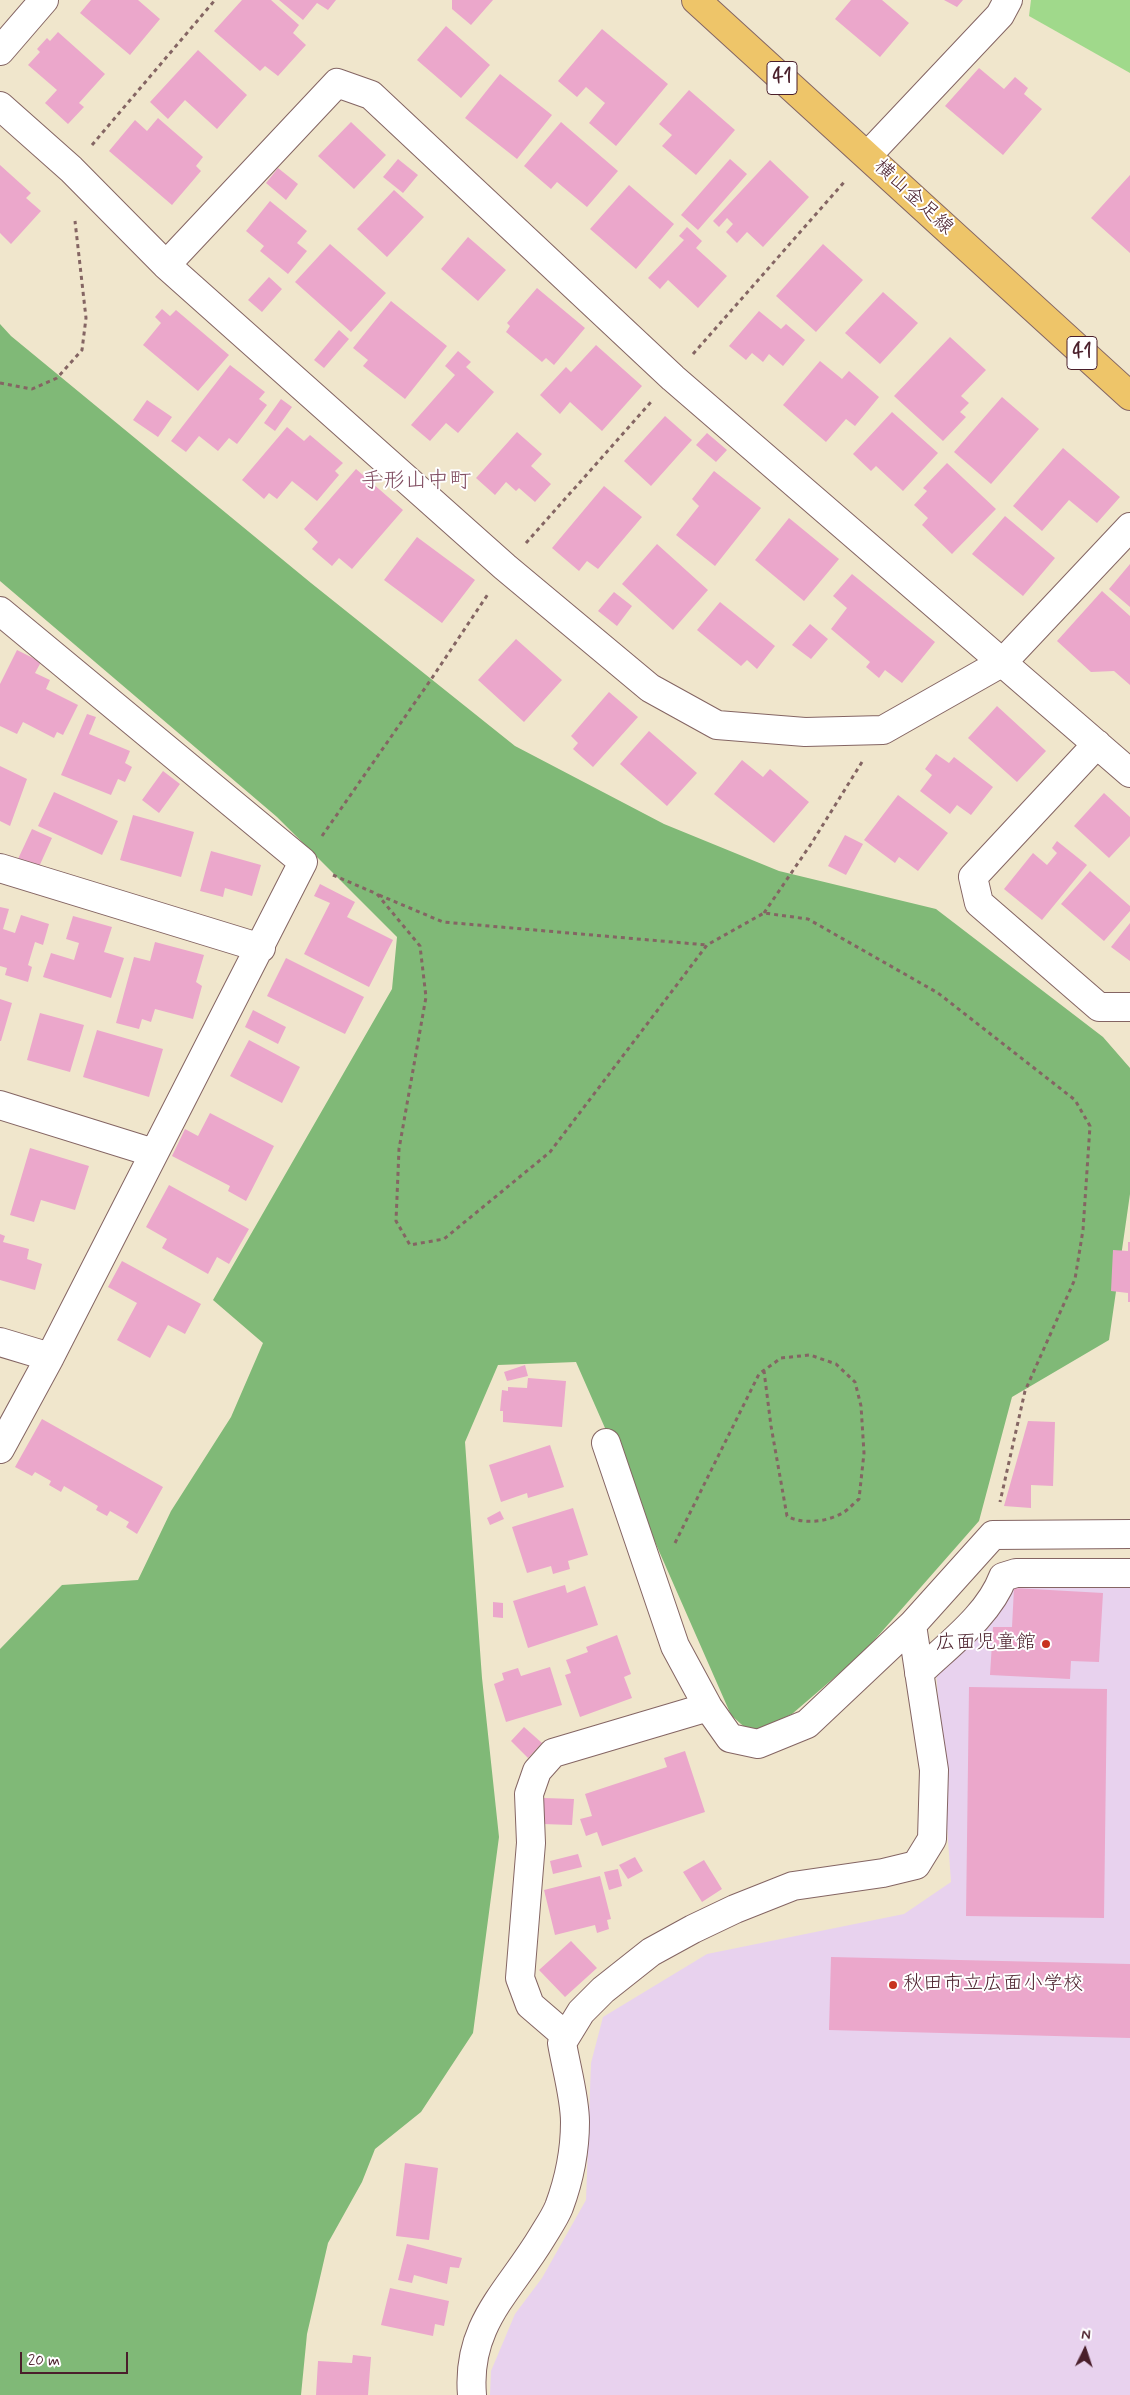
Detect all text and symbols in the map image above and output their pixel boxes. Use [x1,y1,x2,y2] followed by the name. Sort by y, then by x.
[767,62,797,94] road number: 41
[868,155,958,241] street label: 横山金足線
[1067,336,1097,369] road number: 41
[361,469,471,495] district label: 手形山中町
[936,1632,1036,1656] place label: 広面児童館
[1040,1638,1052,1650] marker: 広面児童館
[903,1973,1083,1997] place label: 秋田市立広面小学校
[887,1979,899,1991] marker: 秋田市立広面小学校
[1060,2325,1110,2375] north arrow
[1081,2326,1091,2344] text: N
[22,2342,130,2374] scale bar
[28,2351,60,2371] text: 20 m

